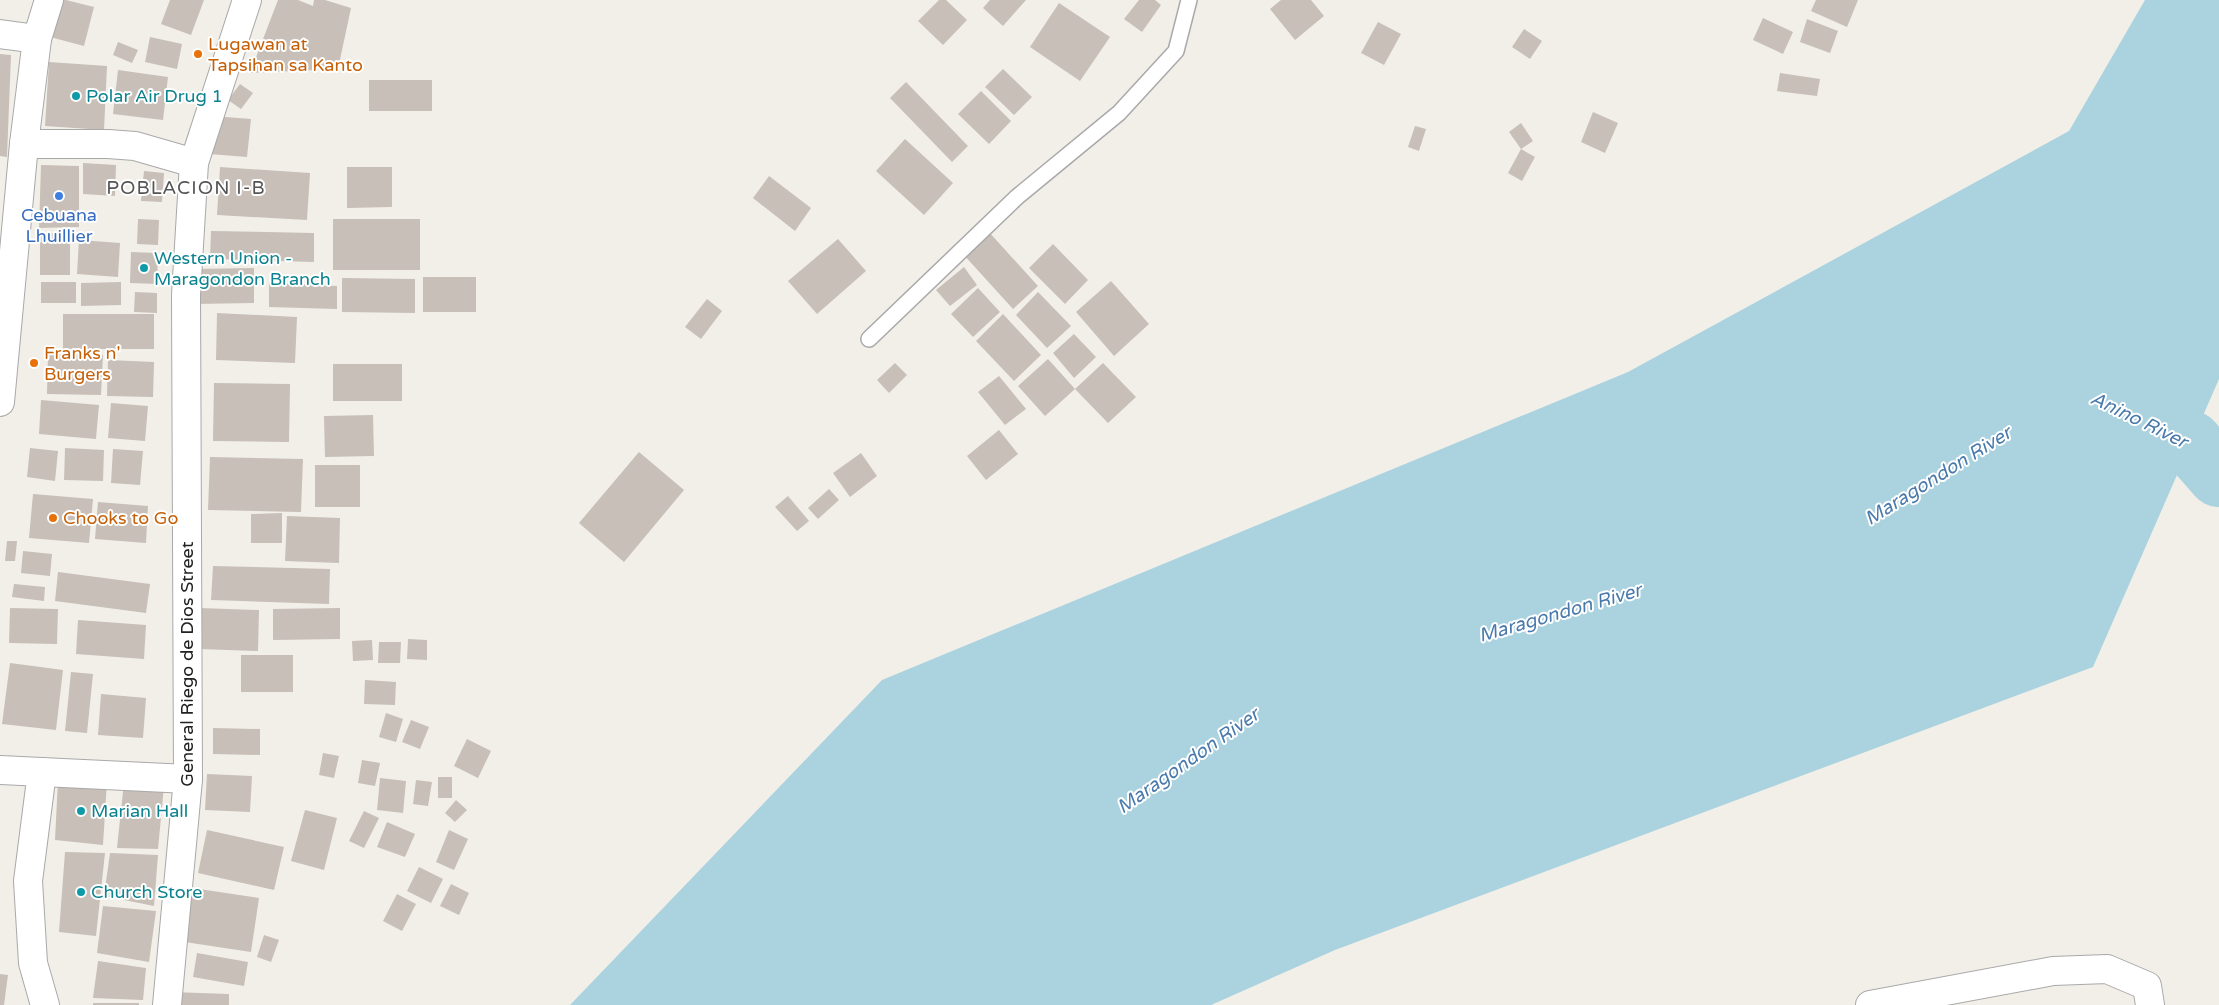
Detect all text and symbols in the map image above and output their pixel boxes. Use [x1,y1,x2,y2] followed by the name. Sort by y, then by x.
[208,33,363,76] place label: Lugawan at Tapsihan sa Kanto
[192,48,204,60] marker: Lugawan at Tapsihan sa Kanto
[86,85,223,107] place label: Polar Air Drug 1
[70,90,82,102] marker: Polar Air Drug 1
[106,177,266,199] district label: POBLACION I-B
[53,190,65,202] marker: Cebuana Lhuillier
[21,204,97,247] place label: Cebuana Lhuillier
[154,247,331,290] place label: Western Union - Maragondon Branch
[138,262,150,274] marker: Western Union - Maragondon Branch
[44,342,120,385] place label: Franks n' Burgers
[28,357,40,369] marker: Franks n' Burgers
[2087,387,2193,454] water label: Anino River
[1861,421,2018,530] water label: Maragondon River
[63,507,178,529] place label: Chooks to Go
[47,512,59,524] marker: Chooks to Go
[176,541,198,787] street label: General Riego de Dios Street
[1476,578,1647,647] water label: Maragondon River
[1113,702,1265,818] water label: Maragondon River
[91,800,188,822] place label: Marian Hall
[75,805,87,817] marker: Marian Hall
[91,881,202,903] place label: Church Store
[75,886,87,898] marker: Church Store

